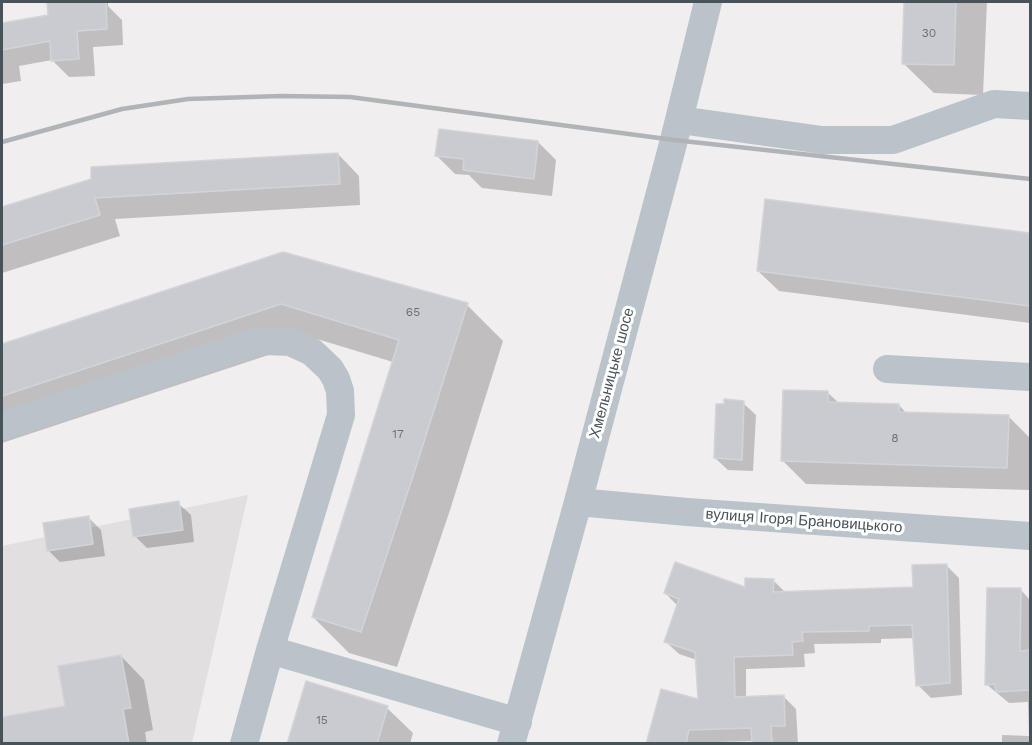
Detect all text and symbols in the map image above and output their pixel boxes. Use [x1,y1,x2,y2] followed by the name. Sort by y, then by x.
[922,26,936,40] house number: 30
[406,305,420,319] house number: 65
[586,306,638,440] street label: Хмельницьке шосе
[392,427,404,441] house number: 17
[891,431,899,445] house number: 8
[705,505,903,537] street label: вулиця Ігоря Брановицького
[316,713,328,727] house number: 15

